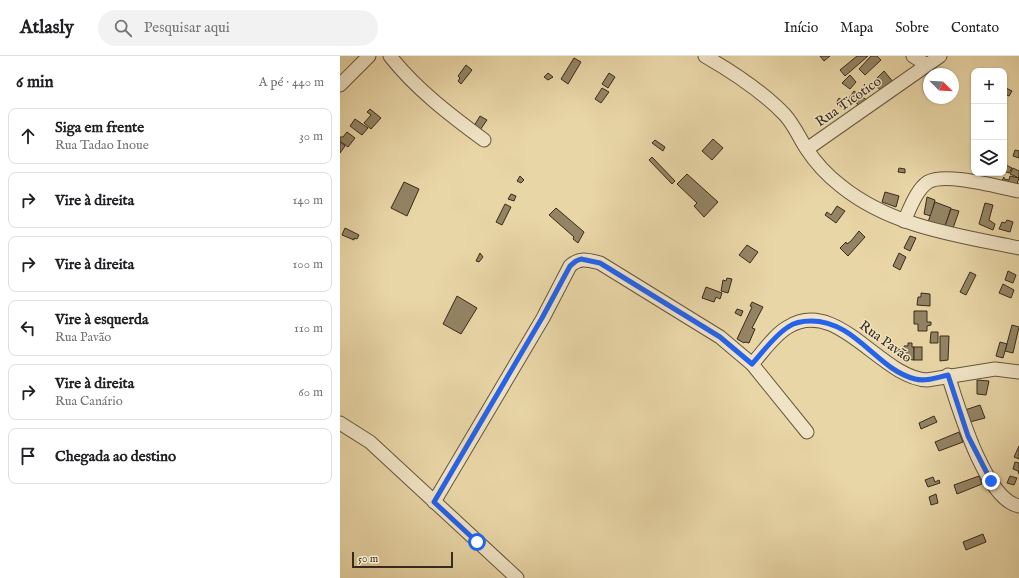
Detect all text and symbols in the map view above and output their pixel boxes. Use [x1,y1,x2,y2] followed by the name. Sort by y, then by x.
[98,10,378,46] search box
[20,16,74,40] text: Atlasly
[112,17,134,39] icon: search
[144,18,230,37] text: Pesquisar aqui
[784,19,818,37] text: Início
[840,19,873,37] text: Mapa
[895,19,929,37] text: Sobre
[951,19,999,37] text: Contato
[923,68,959,104] north arrow
[971,68,1007,176] map controls
[971,68,1007,104] button: +
[16,72,54,93] text: 6 min
[812,72,885,131] street label: Rua Ticotico
[259,74,324,91] text: A pé · 440 m
[971,104,1007,140] button: −
[55,118,144,137] text: Siga em frente
[17,125,39,147] icon: ahead
[299,128,323,145] text: 30 m
[55,137,149,154] text: Rua Tadao Inoue
[971,140,1007,176] button: layers
[17,189,39,211] icon: right
[55,191,134,210] text: Vire à direita
[293,192,323,209] text: 140 m
[17,253,39,275] icon: right
[55,255,134,274] text: Vire à direita
[293,256,323,273] text: 100 m
[55,310,148,329] text: Vire à esquerda
[17,317,39,339] icon: left
[856,317,916,367] street label: Rua Pavão
[294,320,323,337] text: 110 m
[55,329,111,346] text: Rua Pavão
[55,374,134,393] text: Vire à direita
[17,381,39,403] icon: right
[298,384,323,401] text: 60 m
[55,393,123,410] text: Rua Canário
[17,445,39,467] icon: arrive
[55,447,176,466] text: Chegada ao destino
[982,472,1000,490] route end
[468,533,486,551] route start
[352,550,453,569] scale bar
[358,552,378,566] text: 50 m

